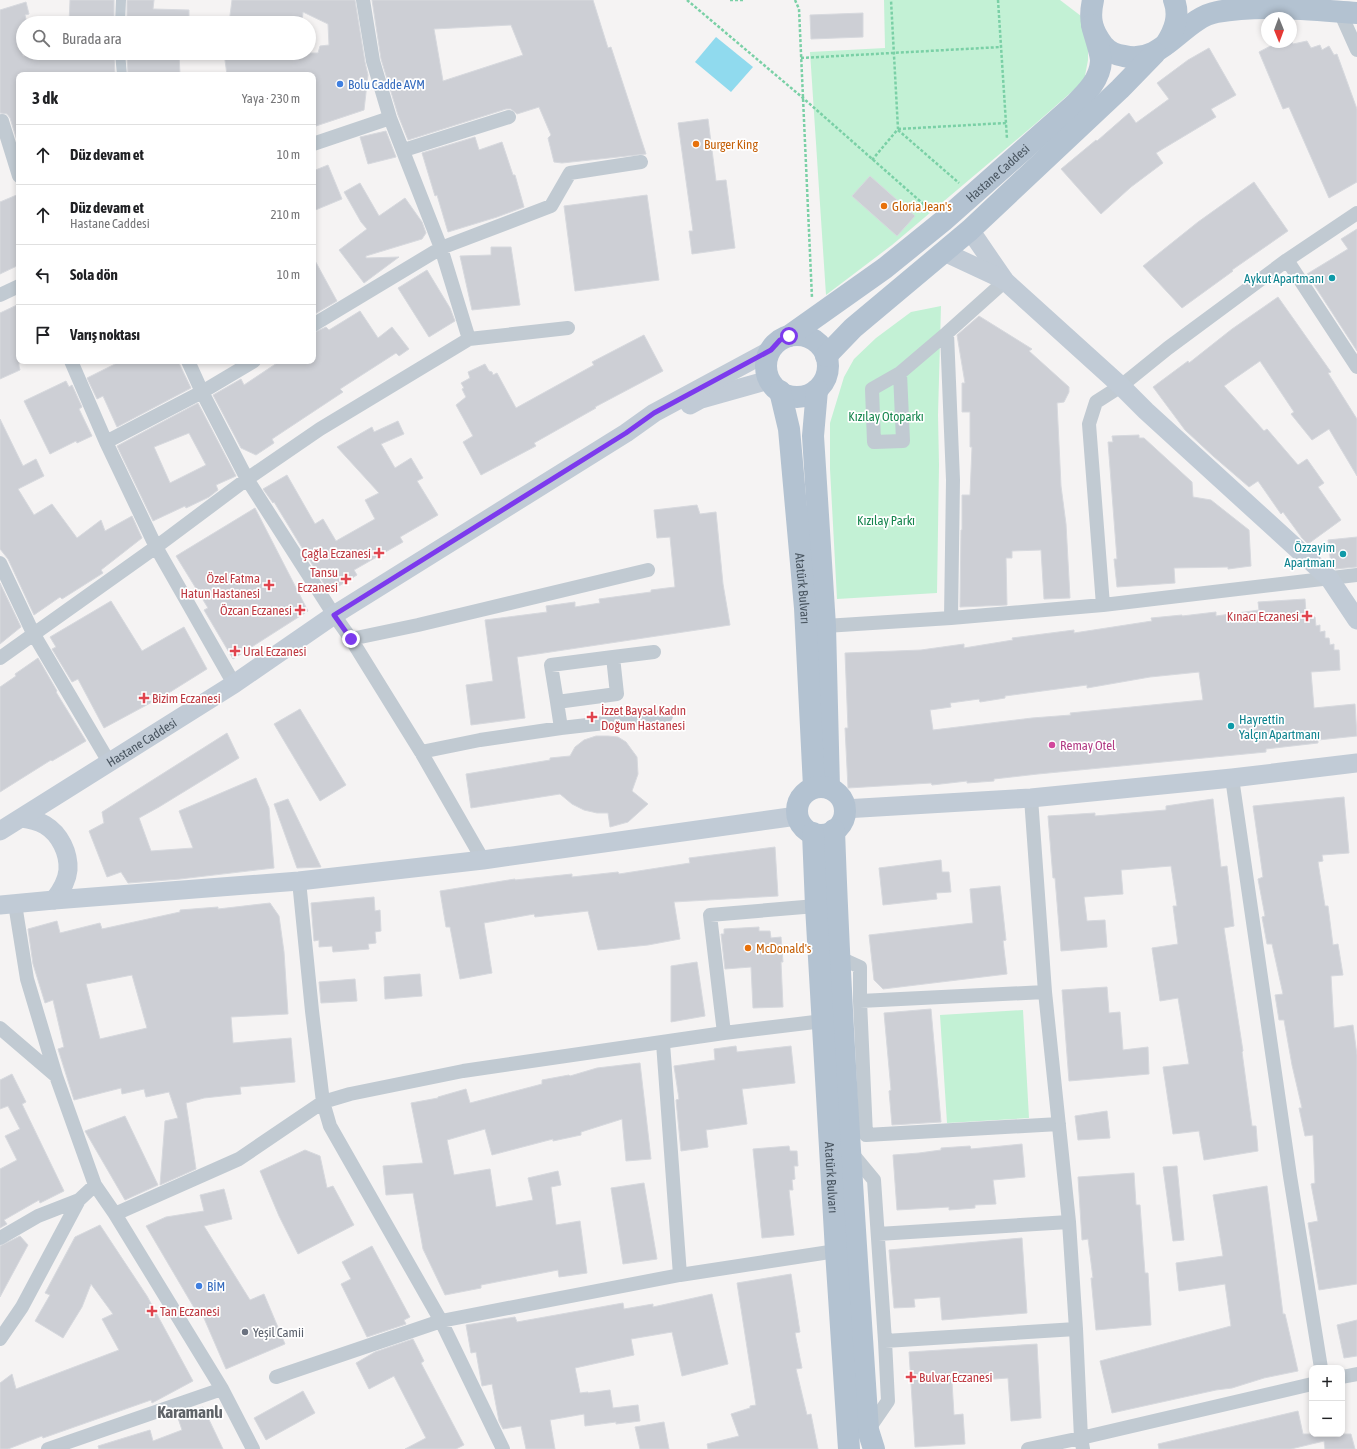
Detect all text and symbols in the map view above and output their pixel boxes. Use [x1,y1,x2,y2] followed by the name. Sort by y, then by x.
[1261,12,1297,48] north arrow
[16,16,316,60] search box
[30,27,52,49] icon: search
[62,30,122,47] text: Burada ara
[348,77,425,92] place label: Bolu Cadde AVM
[335,79,345,89] marker: Bolu Cadde AVM
[32,88,58,108] text: 3 dk
[242,91,300,106] text: Yaya · 230 m
[704,137,758,152] place label: Burger King
[691,139,701,149] marker: Burger King
[963,141,1032,205] street label: Hastane Caddesi
[32,144,54,166] icon: ahead
[70,146,144,163] text: Düz devam et
[277,147,300,162] text: 10 m
[70,199,144,216] text: Düz devam et
[892,199,952,214] place label: Gloria Jean's
[879,201,889,211] marker: Gloria Jean's
[32,204,54,226] icon: ahead
[271,207,300,222] text: 210 m
[70,216,150,231] text: Hastane Caddesi
[32,264,54,286] icon: left
[70,266,118,283] text: Sola dön
[277,267,300,282] text: 10 m
[1244,271,1324,286] place label: Aykut Apartmanı
[1327,273,1337,283] marker: Aykut Apartmanı
[32,324,54,346] icon: arrive
[70,326,140,343] text: Varış noktası
[780,327,798,345] route start
[848,409,924,424] park label: Kızılay Otoparkı
[857,513,915,528] park label: Kızılay Parkı
[1284,540,1335,570] place label: Özzayim Apartmanı
[301,546,371,561] place label: Çağla Eczanesi
[374,548,384,558] marker: Çağla Eczanesi
[1338,549,1348,559] marker: Özzayim Apartmanı
[793,552,813,624] street label: Atatürk Bulvarı
[297,565,338,595] place label: Tansu Eczanesi
[181,571,260,601] place label: Özel Fatma Hatun Hastanesi
[341,574,351,584] marker: Tansu Eczanesi
[263,579,275,591] marker: Özel Fatma Hatun Hastanesi
[220,603,292,618] place label: Özcan Eczanesi
[295,605,305,615] marker: Özcan Eczanesi
[1227,609,1299,624] place label: Kınacı Eczanesi
[1302,611,1312,621] marker: Kınacı Eczanesi
[342,630,360,648] route end
[243,644,306,659] place label: Ural Eczanesi
[230,646,240,656] marker: Ural Eczanesi
[152,691,221,706] place label: Bizim Eczanesi
[139,693,149,703] marker: Bizim Eczanesi
[601,703,686,733] place label: İzzet Baysal Kadın Doğum Hastanesi
[586,711,598,723] marker: İzzet Baysal Kadın Doğum Hastanesi
[1239,712,1320,742] place label: Hayrettin Yalçın Apartmanı
[104,715,179,770] street label: Hastane Caddesi
[1226,721,1236,731] marker: Hayrettin Yalçın Apartmanı
[1060,738,1116,753] place label: Remay Otel
[1047,740,1057,750] marker: Remay Otel
[756,941,812,956] place label: McDonald's
[743,943,753,953] marker: McDonald's
[822,1141,841,1214] street label: Atatürk Bulvarı
[207,1279,225,1294] place label: BİM
[194,1281,204,1291] marker: BİM
[160,1304,220,1319] place label: Tan Eczanesi
[147,1306,157,1316] marker: Tan Eczanesi
[253,1325,304,1340] place label: Yeşil Camii
[240,1327,250,1337] marker: Yeşil Camii
[1309,1365,1345,1437] map controls
[1309,1365,1345,1401] button: +
[919,1370,993,1385] place label: Bulvar Eczanesi
[906,1372,916,1382] marker: Bulvar Eczanesi
[1309,1401,1345,1437] button: −
[157,1402,223,1422] district label: Karamanlı

